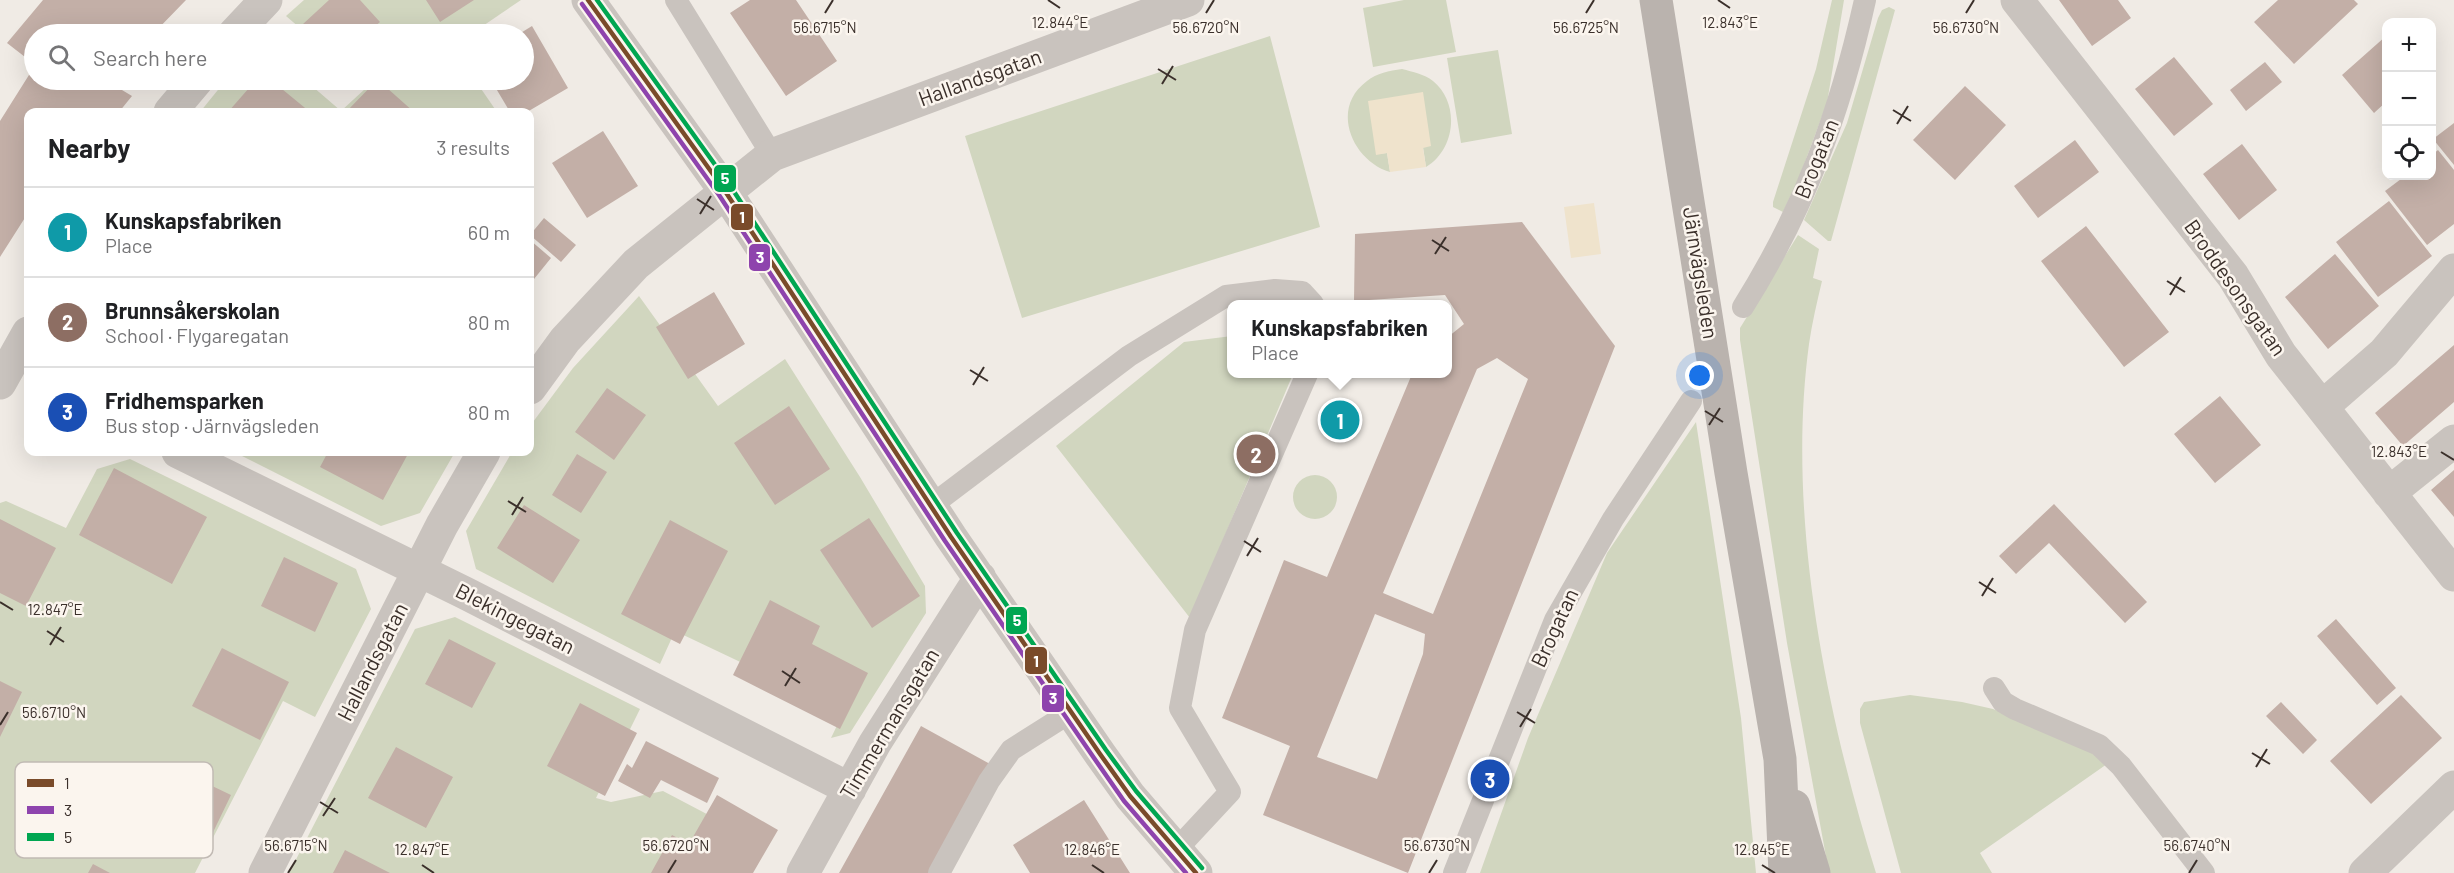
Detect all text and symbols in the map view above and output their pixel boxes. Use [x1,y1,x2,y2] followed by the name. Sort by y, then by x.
[1032,13,1088,31] text: 12.844°E
[1702,13,1758,31] text: 12.843°E
[793,18,857,36] text: 56.6715°N
[1173,18,1239,36] text: 56.6720°N
[1553,18,1619,36] text: 56.6725°N
[1933,18,1999,36] text: 56.6730°N
[2382,18,2436,180] map controls
[2382,18,2436,72] button: +
[24,24,534,90] search box
[45,41,78,74] icon: search
[915,43,1044,110] street label: Hallandsgatan
[93,44,207,70] text: Search here
[2382,72,2436,126] button: −
[1788,115,1843,202] street label: Brogatan
[2382,126,2436,180] button: locate
[48,132,130,163] text: Nearby
[436,135,510,159] text: 3 results
[713,164,737,193] line badge: 5
[721,168,730,187] text: 5
[730,203,754,231] line badge: 1
[1679,205,1724,341] street label: Järnvägsleden
[105,207,281,233] text: Kunskapsfabriken
[739,207,745,226] text: 1
[2180,214,2293,360] street label: Broddesonsgatan
[64,220,71,244] text: 1
[468,220,510,244] text: 60 m
[105,233,153,257] text: Place
[748,243,771,272] line badge: 3
[756,247,764,266] text: 3
[105,297,280,323] text: Brunnsåkerskolan
[1227,300,1452,378] popup
[62,310,73,334] text: 2
[468,310,510,334] text: 80 m
[1251,314,1428,340] text: Kunskapsfabriken
[105,323,289,347] text: School · Flygaregatan
[1251,340,1299,364] text: Place
[1685,361,1714,390] your location
[105,387,264,413] text: Fridhemsparken
[1320,398,1360,442] pin: 1
[62,400,73,424] text: 3
[468,400,510,424] text: 80 m
[105,413,319,437] text: Bus stop · Järnvägsleden
[1236,432,1276,476] pin: 2
[2371,442,2427,460] text: 12.843°E
[452,577,579,658] street label: Blekingegatan
[1525,584,1583,671] street label: Brogatan
[331,598,412,725] street label: Hallandsgatan
[28,600,82,618] text: 12.847°E
[1005,606,1028,635] line badge: 5
[1013,610,1022,629] text: 5
[834,643,944,803] street label: Timmermansgatan
[1024,646,1048,675] line badge: 1
[1033,651,1039,670] text: 1
[1041,684,1065,713] line badge: 3
[1049,688,1057,707] text: 3
[22,703,86,721] text: 56.6710°N
[1470,756,1510,802] pin: 3
[15,762,213,858] legend
[64,773,70,792] text: 1
[64,800,72,819] text: 3
[64,827,72,846] text: 5
[264,836,328,854] text: 56.6715°N
[643,836,709,854] text: 56.6720°N
[1404,836,1470,854] text: 56.6730°N
[2163,836,2231,854] text: 56.6740°N
[395,840,449,858] text: 12.847°E
[1064,840,1120,858] text: 12.846°E
[1734,840,1790,858] text: 12.845°E

